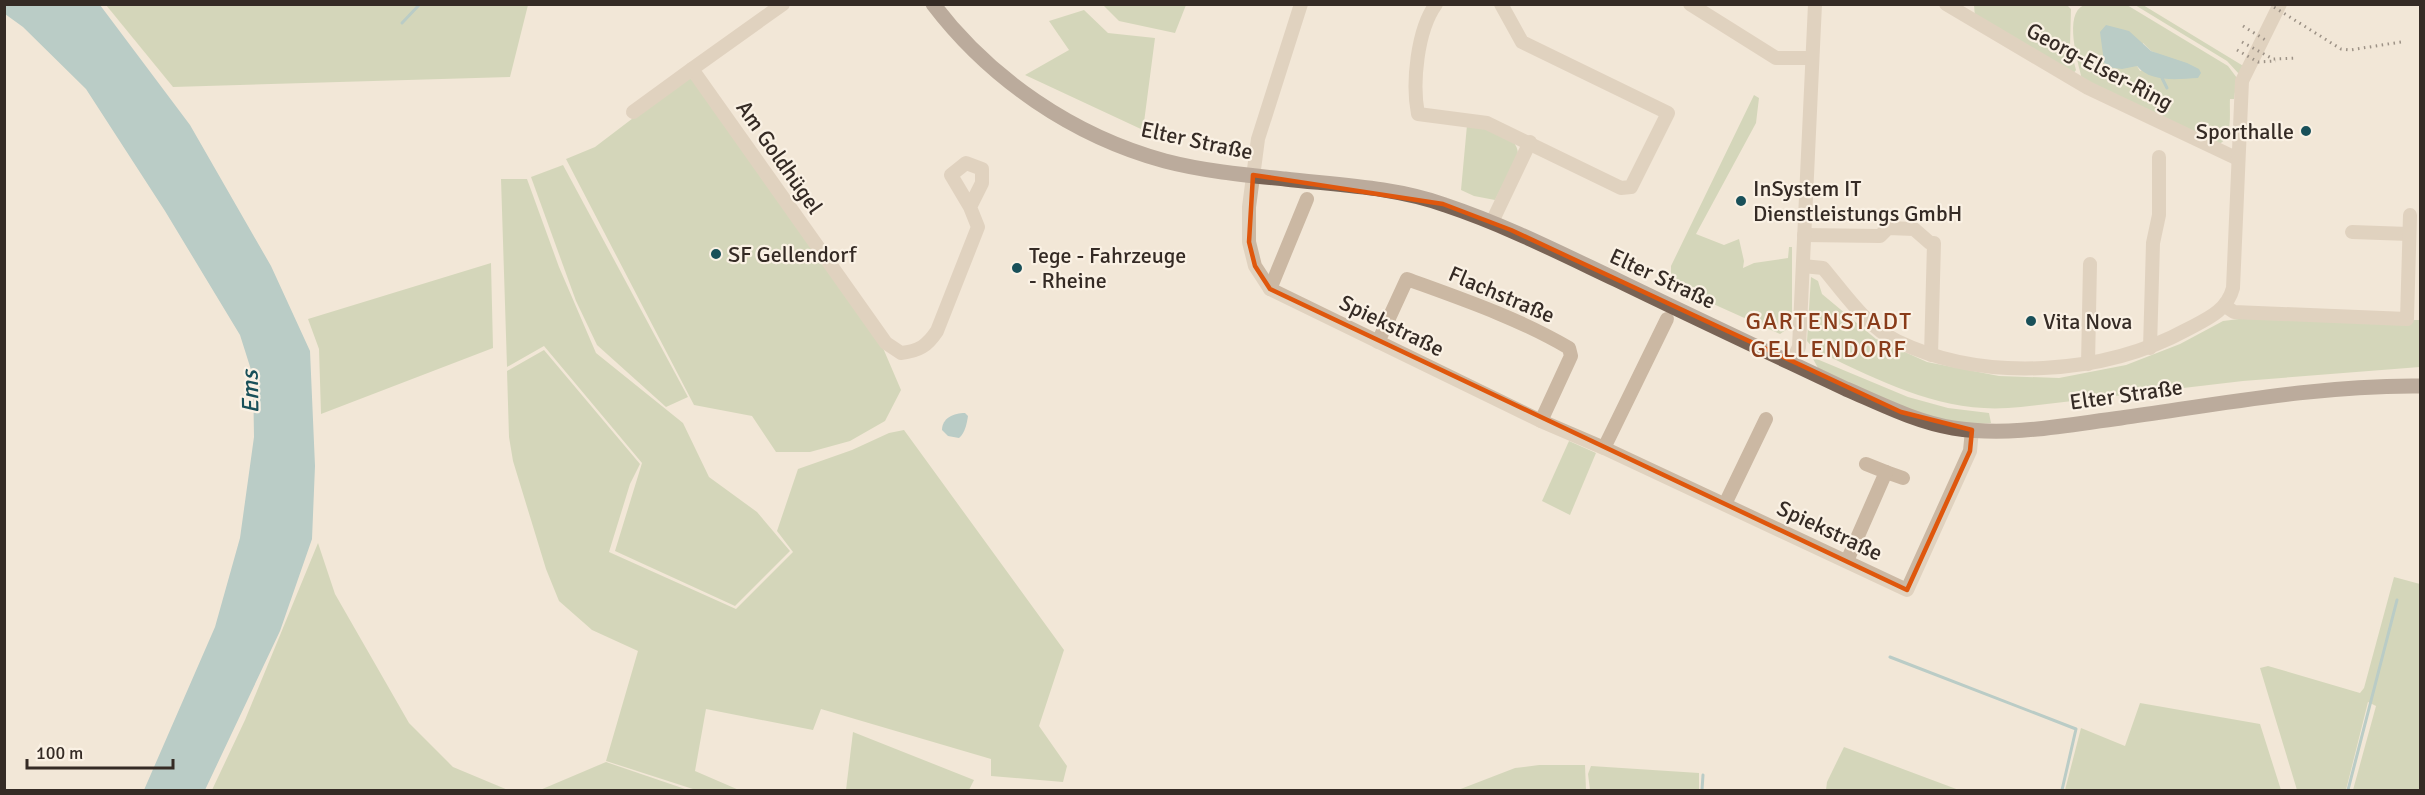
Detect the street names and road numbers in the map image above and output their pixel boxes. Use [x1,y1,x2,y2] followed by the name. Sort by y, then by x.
[2022,17,2178,116] street label: Georg-Elser-Ring
[731,95,829,219] street label: Am Goldhügel
[1138,115,1255,166] street label: Elter Straße
[1606,242,1720,315] street label: Elter Straße
[1445,260,1559,329] street label: Flachstraße
[1335,289,1449,362] street label: Spiekstraße
[2068,373,2184,416] street label: Elter Straße
[1773,494,1887,567] street label: Spiekstraße

